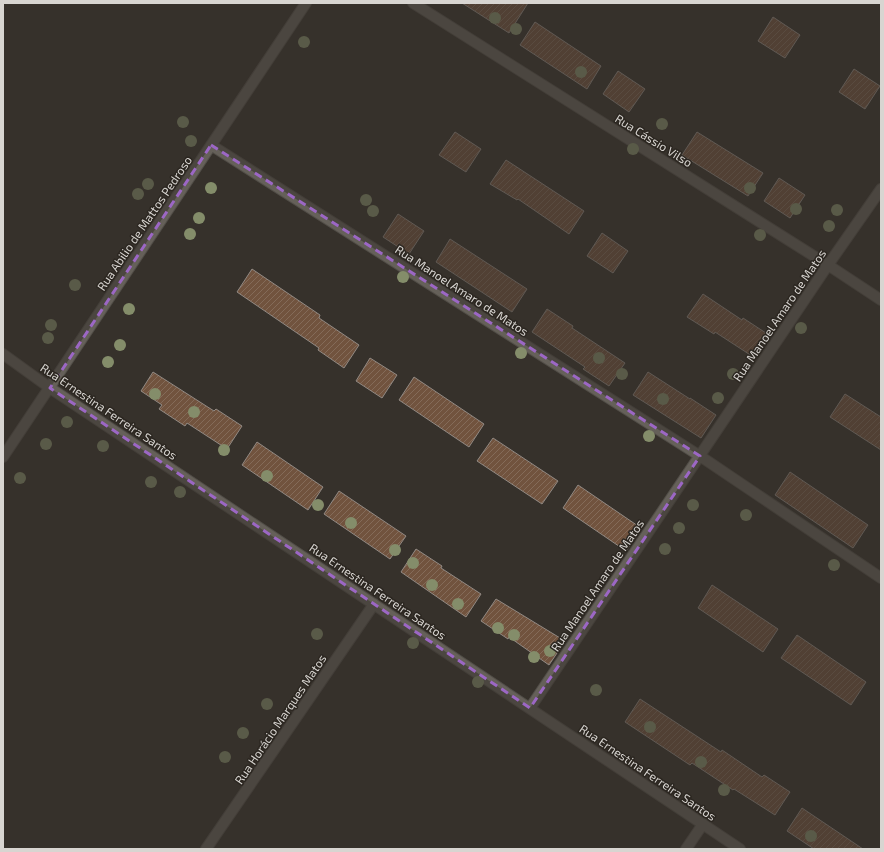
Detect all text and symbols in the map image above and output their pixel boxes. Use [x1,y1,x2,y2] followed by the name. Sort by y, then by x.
[613,111,695,169] street label: Rua Cássio Vilso
[94,153,194,293] street label: Rua Abilio de Mattos Pedroso
[393,242,531,338] street label: Rua Manoel Amaro de Matos
[730,246,828,384] street label: Rua Manoel Amaro de Matos
[38,360,180,462] street label: Rua Ernestina Ferreira Santos
[548,516,646,654] street label: Rua Manoel Amaro de Matos
[307,540,449,642] street label: Rua Ernestina Ferreira Santos
[231,652,329,786] street label: Rua Horácio Marques Matos
[577,721,719,823] street label: Rua Ernestina Ferreira Santos

